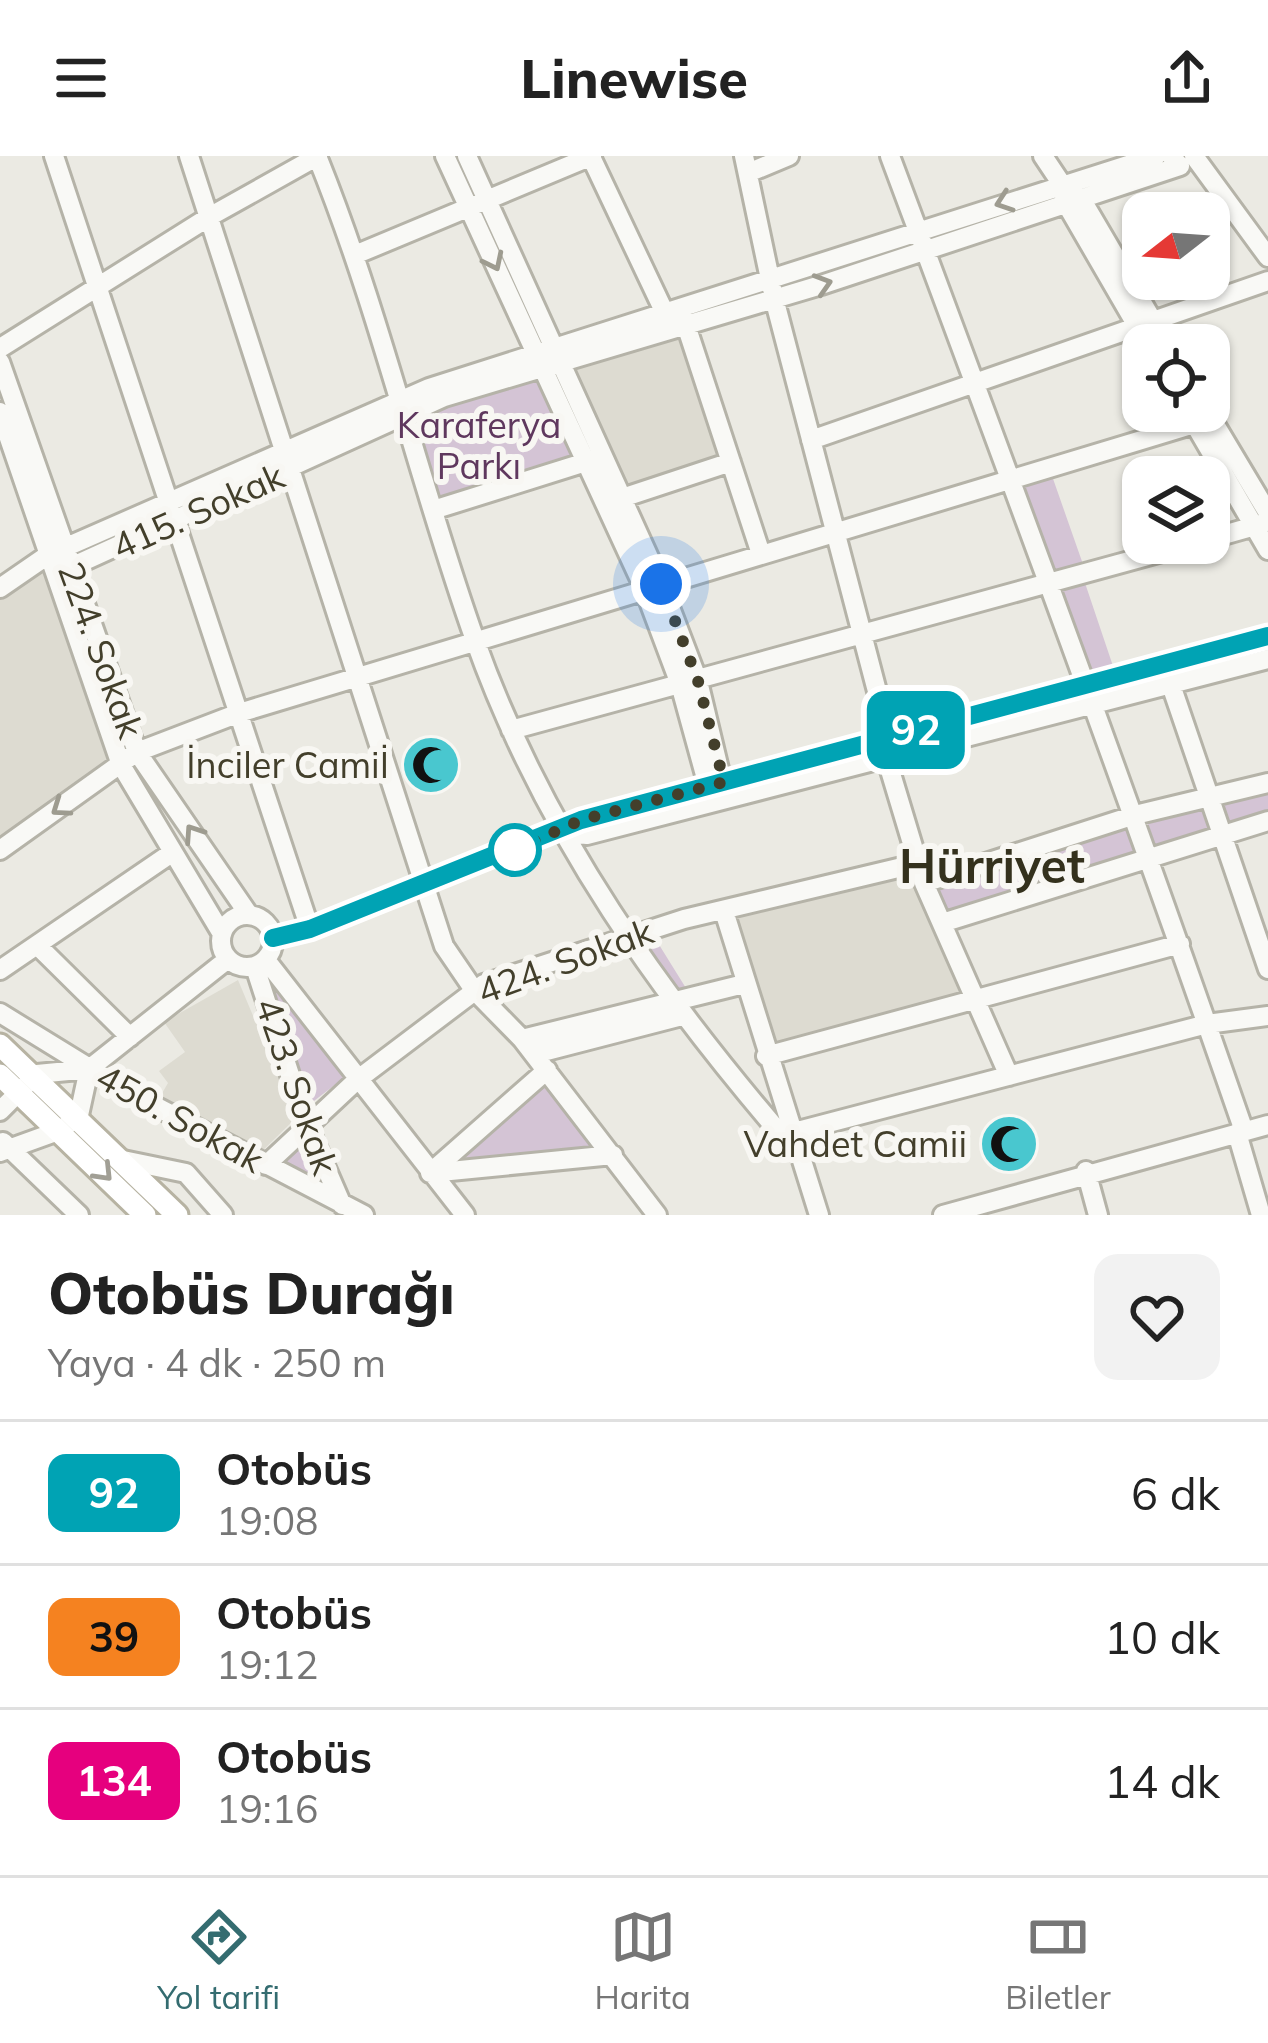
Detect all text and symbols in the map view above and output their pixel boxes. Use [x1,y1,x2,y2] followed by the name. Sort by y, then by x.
[520,44,748,112] text: Linewise
[48,45,114,111] icon: menu
[1154,45,1220,111] icon: share
[995,188,1016,212] one-way arrow
[1122,192,1230,300] north arrow
[1122,192,1230,564] map controls
[479,250,503,271] one-way arrow
[812,273,833,298] one-way arrow
[1122,324,1230,432] button: locate
[397,402,561,488] park label: Karaferya Parkı
[105,452,291,568] street label: 415. Sokak
[1122,456,1230,564] button: layers
[631,554,691,614] your location
[49,556,154,744] street label: 224. Sokak
[862,691,970,769] line badge: 92
[891,703,941,756] text: 92
[400,734,462,796] mosque icon: İnciler Camiİ
[186,742,389,787] place label: İnciler Camiİ
[51,794,73,816] one-way arrow
[185,825,207,847] one-way arrow
[490,825,540,875] unlabelled marker
[899,835,1085,895] district label: Hürriyet
[471,908,659,1013] street label: 424. Sokak
[246,992,349,1181] street label: 423. Sokak
[89,1053,272,1182] street label: 450. Sokak
[978,1113,1040,1175] mosque icon: Vahdet Camii
[744,1121,967,1166] place label: Vahdet Camii
[89,1159,111,1181] one-way arrow
[1094,1254,1220,1380] button: heart
[48,1257,455,1328] text: Otobüs Durağı
[48,1338,386,1387] text: Yaya · 4 dk · 250 m
[216,1440,372,1496] text: Otobüs
[1131,1465,1220,1521] text: 6 dk
[89,1466,139,1519] text: 92
[216,1496,319,1545] text: 19:08
[216,1584,372,1640] text: Otobüs
[1104,1609,1220,1665] text: 10 dk
[89,1610,139,1663] text: 39
[216,1640,319,1689] text: 19:12
[216,1728,372,1784] text: Otobüs
[1104,1753,1220,1809] text: 14 dk
[76,1754,152,1807] text: 134
[216,1784,319,1833] text: 19:16
[157,1904,280,2017] tab: Yol tarifi
[595,1904,691,2017] tab: Harita
[1005,1904,1111,2017] tab: Biletler

